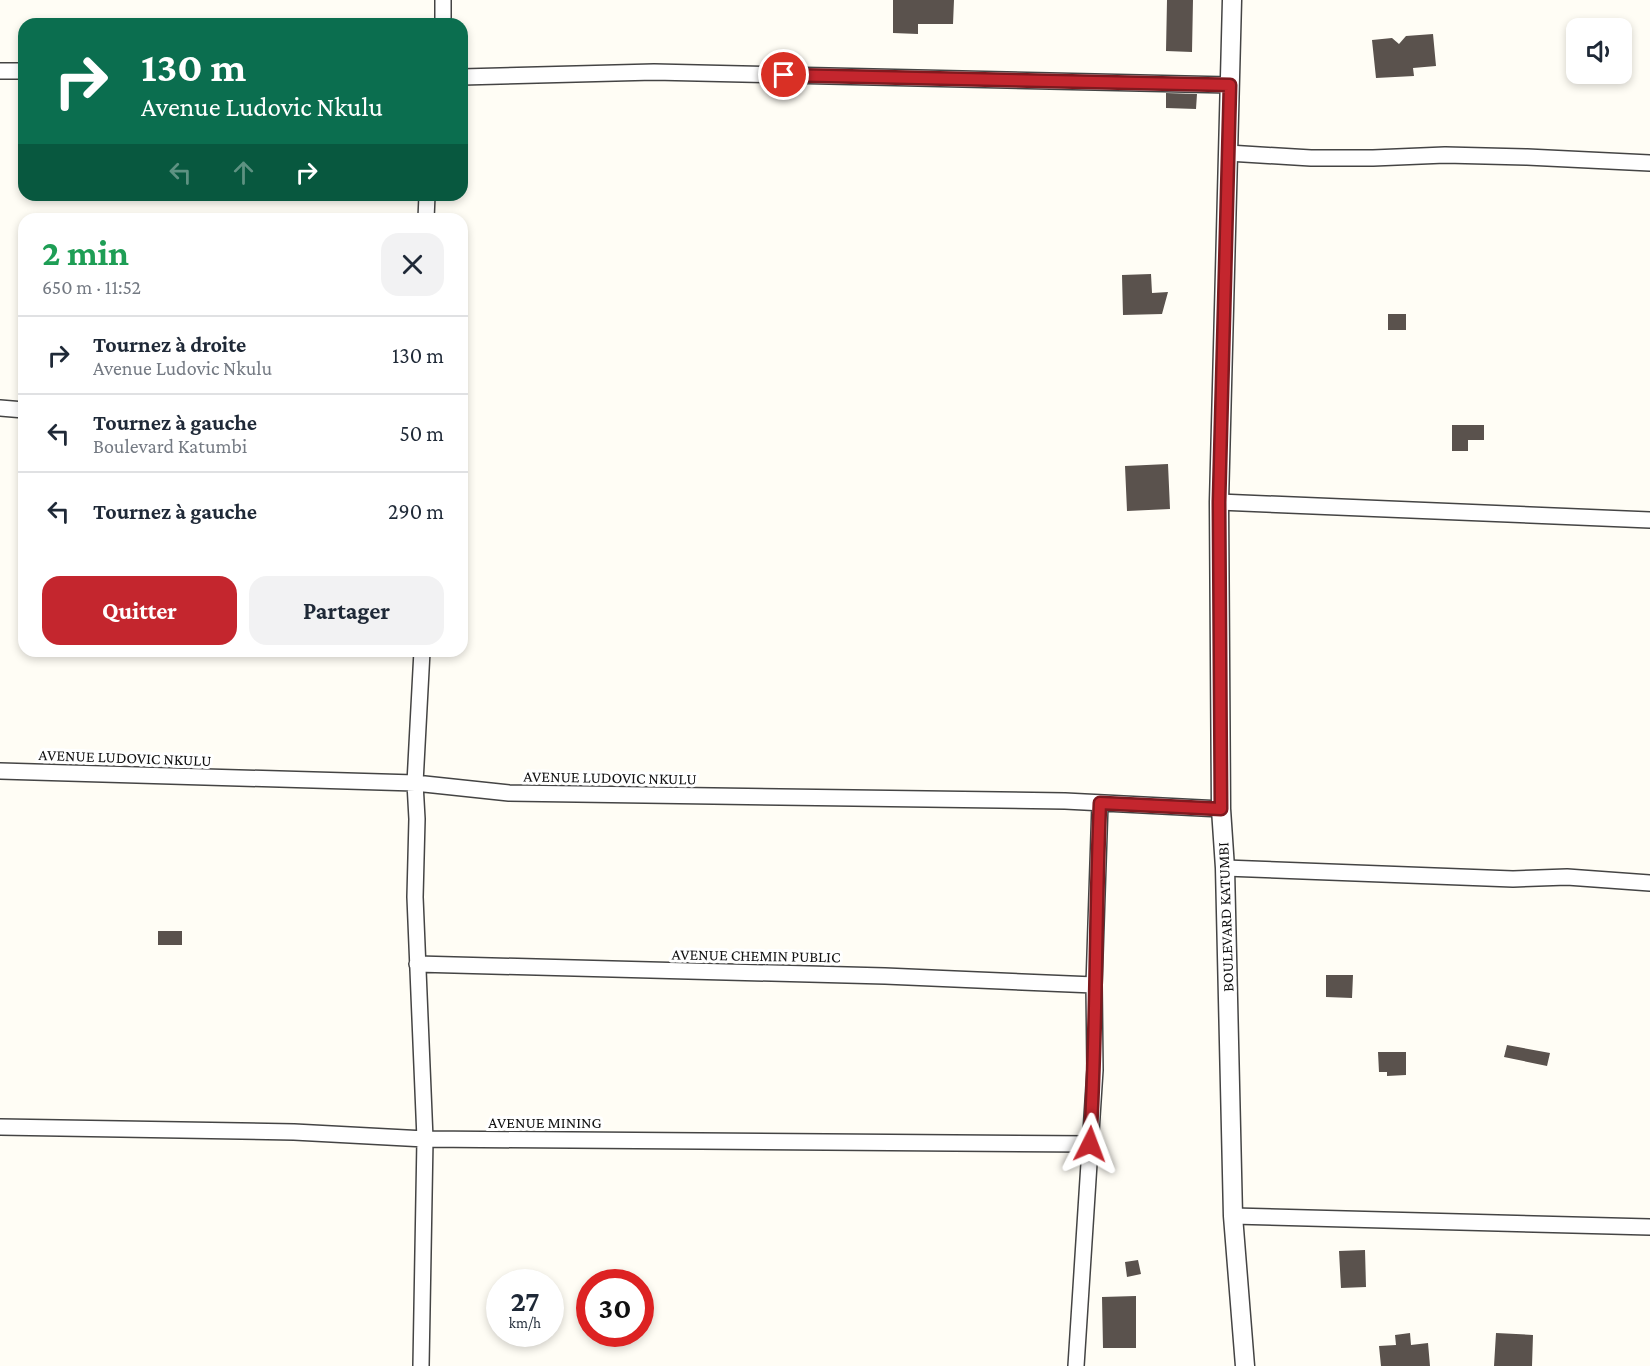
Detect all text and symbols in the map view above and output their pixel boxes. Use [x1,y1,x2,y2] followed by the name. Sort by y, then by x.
[1566,18,1632,84] map controls
[1566,18,1632,84] button: sound
[42,42,120,120] icon: right
[141,43,246,90] text: 130 m
[758,49,809,100] pin
[767,58,800,91] icon: arrive
[141,92,383,122] text: Avenue Ludovic Nkulu
[164,156,197,189] icon: left
[227,156,260,189] icon: ahead
[290,156,323,189] icon: right
[42,233,129,273] text: 2 min
[381,233,444,296] button: close
[42,276,141,298] text: 650 m · 11:52
[93,332,246,357] text: Tournez à droite
[42,339,75,372] icon: right
[392,343,444,368] text: 130 m
[93,357,272,379] text: Avenue Ludovic Nkulu
[93,410,257,435] text: Tournez à gauche
[42,417,75,450] icon: left
[399,421,444,446] text: 50 m
[93,435,247,457] text: Boulevard Katumbi
[42,495,75,528] icon: left
[93,499,257,524] text: Tournez à gauche
[388,499,444,524] text: 290 m
[42,576,237,645] button: Quitter
[249,576,444,645] button: Partager
[38,746,212,769] street label: AVENUE LUDOVIC NKULU
[523,767,697,788] street label: AVENUE LUDOVIC NKULU
[1214,842,1237,992] street label: BOULEVARD KATUMBI
[671,946,841,965] street label: AVENUE CHEMIN PUBLIC
[1058,1112,1122,1176] position arrow
[488,1114,602,1131] street label: AVENUE MINING
[576,1269,654,1347] speed limit sign: 30
[510,1284,540,1317] text: 27
[509,1315,541,1331] text: km/h

